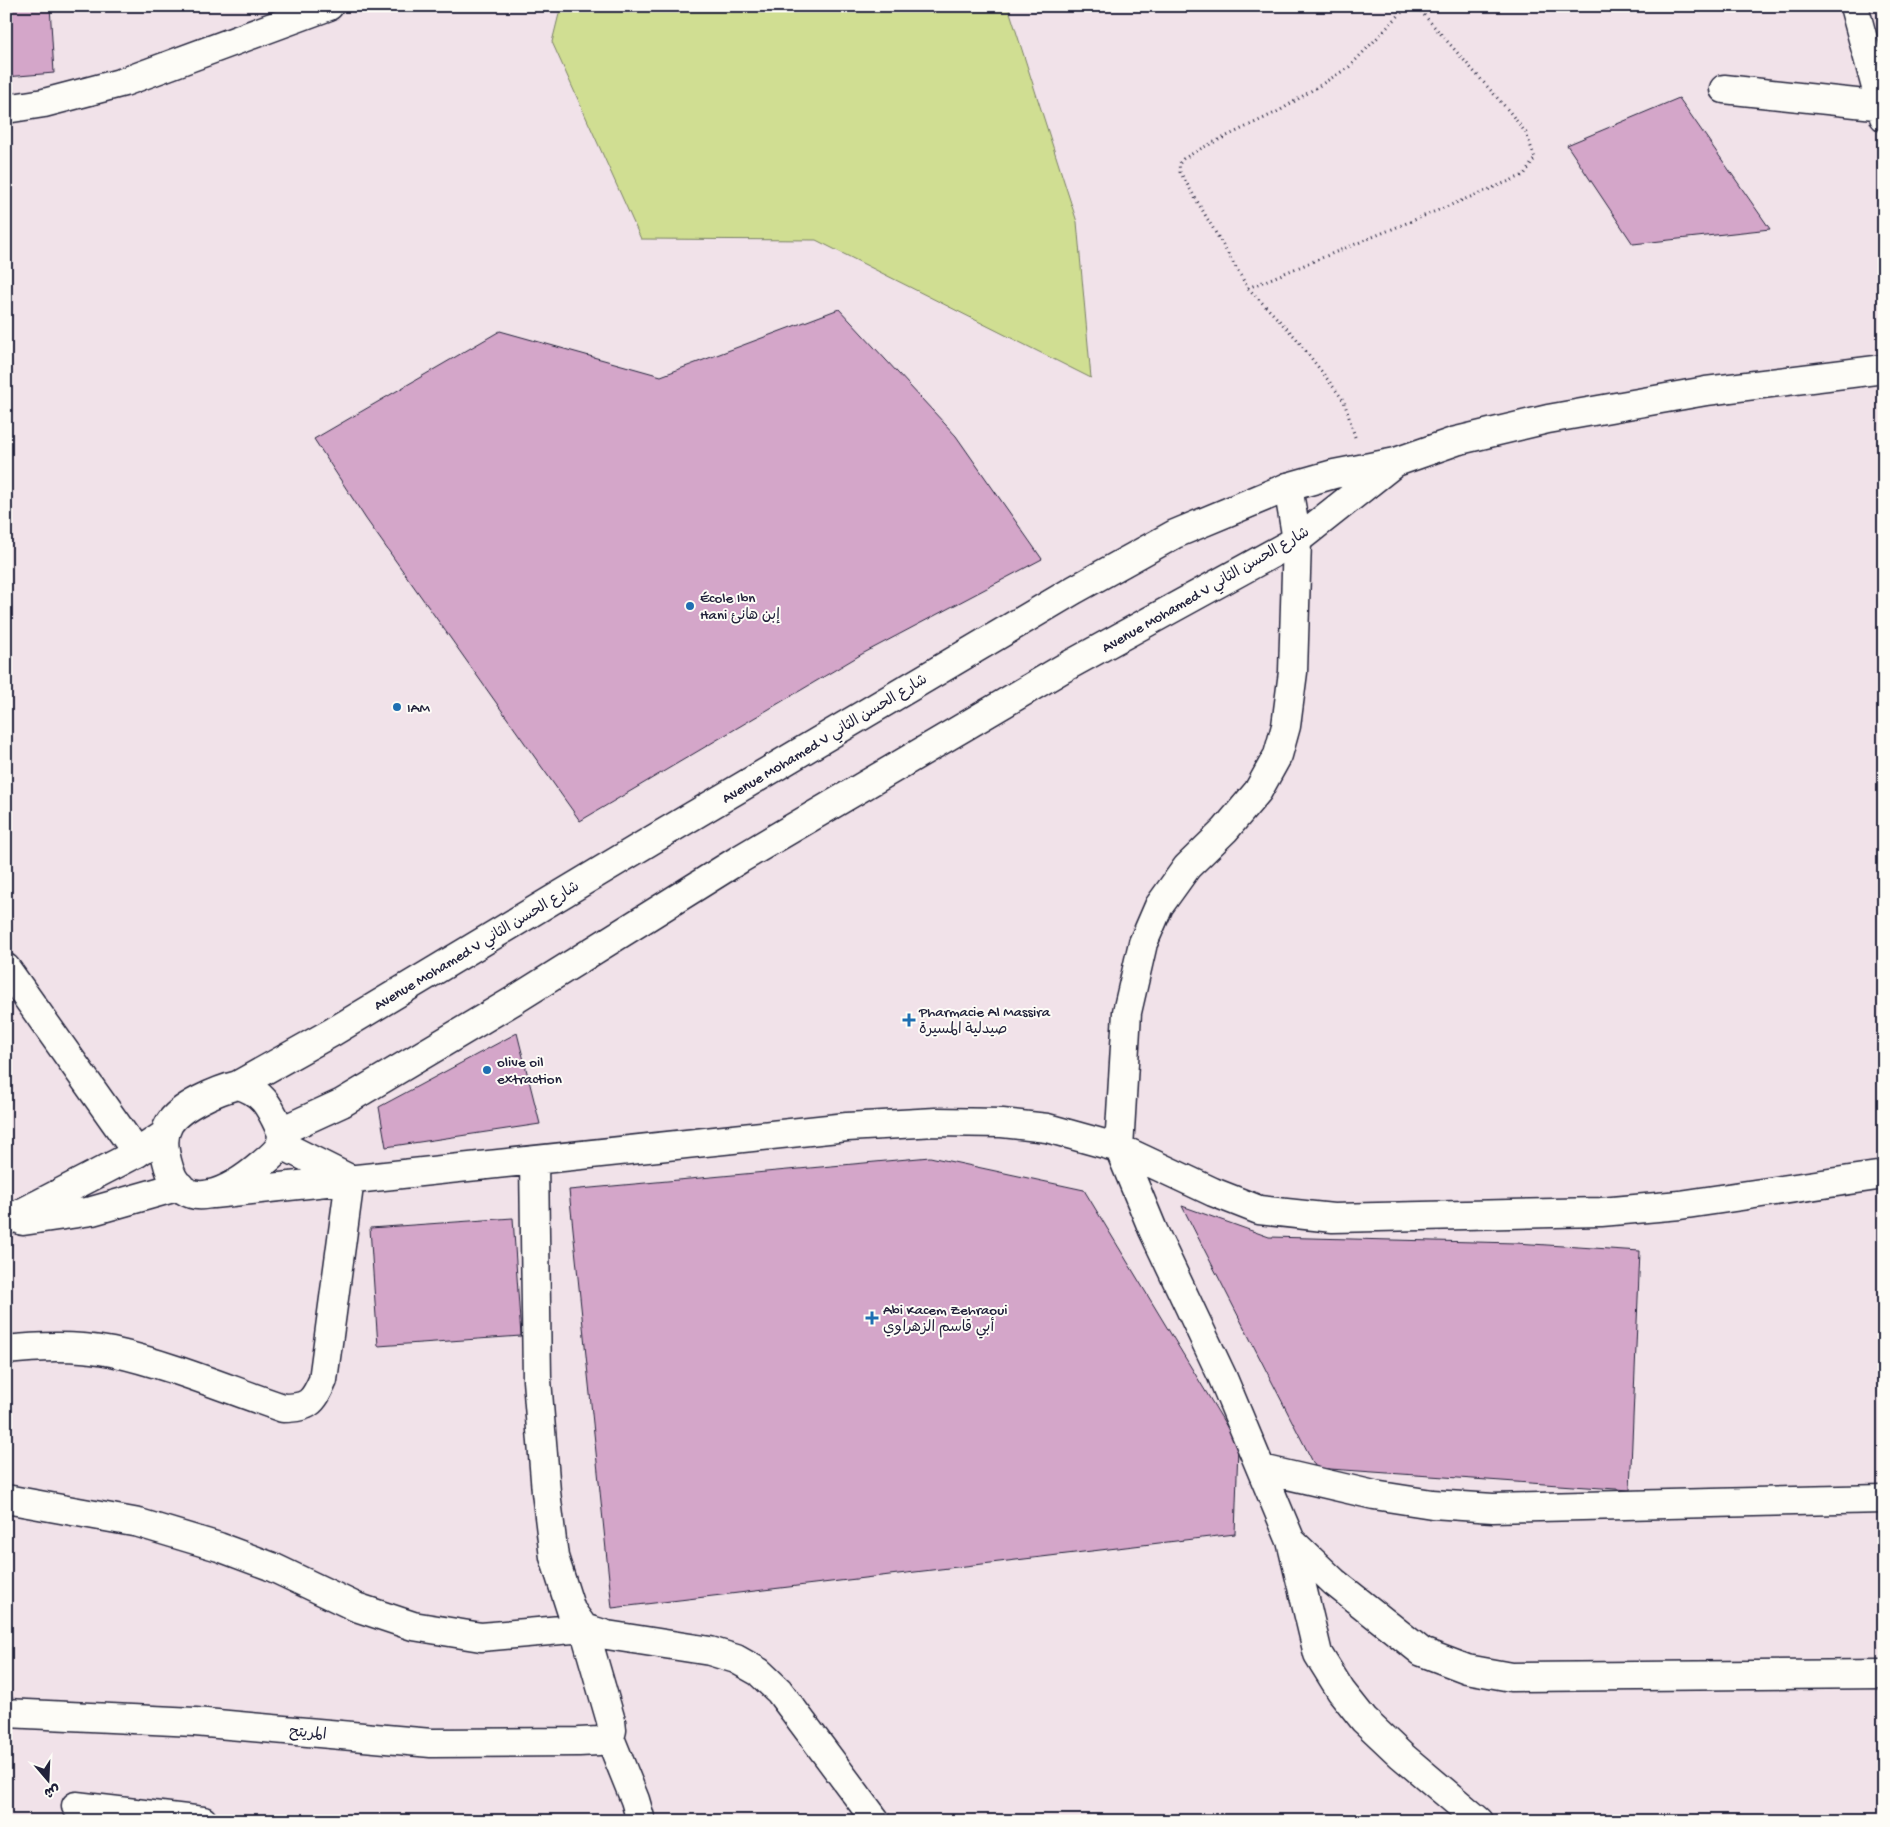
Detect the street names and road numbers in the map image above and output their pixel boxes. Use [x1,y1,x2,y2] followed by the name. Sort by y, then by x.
[1099,524,1314,659] street label: Avenue Mohamed V شارع الحسن الثاني
[719,671,932,810] street label: Avenue Mohamed V شارع الحسن الثاني
[371,878,584,1017] street label: Avenue Mohamed V شارع الحسن الثاني
[288,1723,327,1745] street label: المريتح

